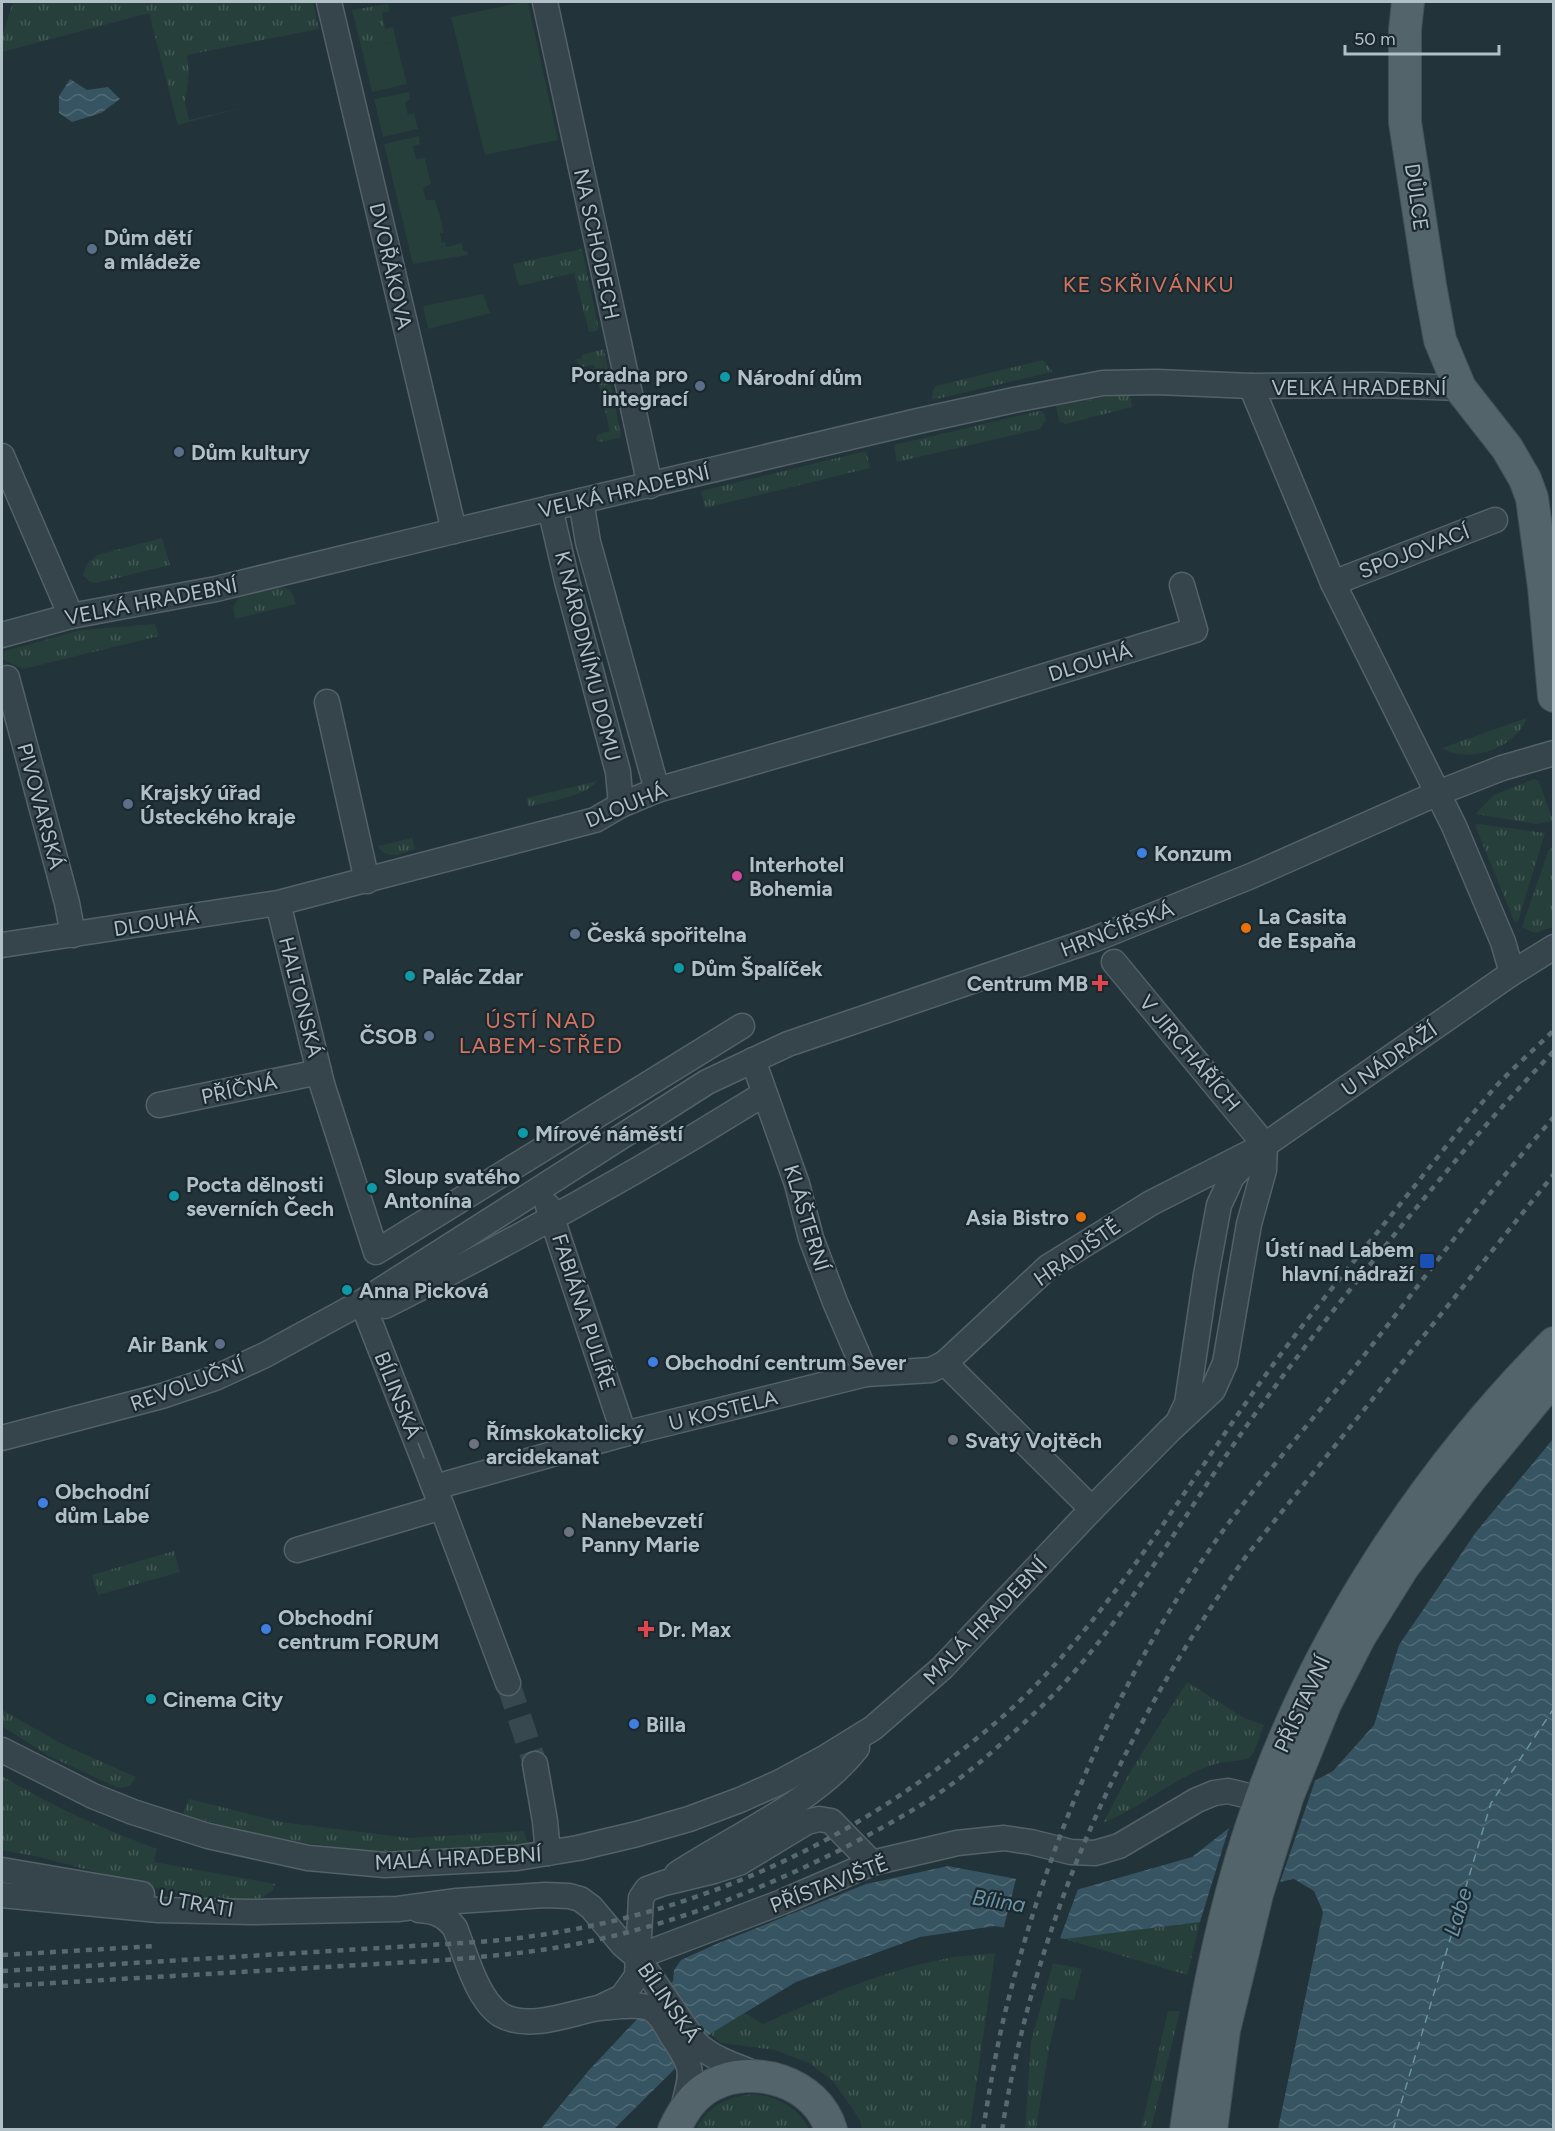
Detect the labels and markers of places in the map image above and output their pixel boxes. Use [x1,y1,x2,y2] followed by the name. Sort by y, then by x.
[104,225,201,274] place label: Dům dětí a mládeže
[85,242,99,256] marker: Dům dětí a mládeže
[571,362,689,411] place label: Poradna pro integrací
[737,365,862,390] place label: Národní dům
[718,370,732,384] marker: Národní dům
[693,379,707,393] marker: Poradna pro integrací
[191,440,311,465] place label: Dům kultury
[172,445,186,459] marker: Dům kultury
[140,780,296,829] place label: Krajský úřad Ústeckého kraje
[121,797,135,811] marker: Krajský úřad Ústeckého kraje
[1154,841,1232,866] place label: Konzum
[1135,846,1149,860] marker: Konzum
[749,852,844,901] place label: Interhotel Bohemia
[730,869,744,883] marker: Interhotel Bohemia
[1258,904,1356,953] place label: La Casita de Espaňa
[1239,921,1253,935] marker: La Casita de Espaňa
[587,922,747,947] place label: Česká spořitelna
[568,927,582,941] marker: Česká spořitelna
[691,956,823,981] place label: Dům Špalíček
[672,961,686,975] marker: Dům Špalíček
[422,964,523,989] place label: Palác Zdar
[403,969,417,983] marker: Palác Zdar
[967,971,1088,996] place label: Centrum MB
[1093,976,1107,990] marker: Centrum MB
[360,1024,417,1049] place label: ČSOB
[422,1029,436,1043] marker: ČSOB
[535,1121,684,1146] place label: Mírové náměstí
[516,1126,530,1140] marker: Mírové náměstí
[384,1164,520,1213] place label: Sloup svatého Antonína
[186,1172,334,1221] place label: Pocta dělnosti severních Čech
[365,1181,379,1195] marker: Sloup svatého Antonína
[167,1189,181,1203] marker: Pocta dělnosti severních Čech
[966,1205,1069,1230] place label: Asia Bistro
[1074,1210,1088,1224] marker: Asia Bistro
[1265,1237,1415,1286] place label: Ústí nad Labem hlavní nádraží
[1418,1252,1436,1270] marker: Ústí nad Labem hlavní nádraží
[359,1278,489,1303] place label: Anna Picková
[340,1283,354,1297] marker: Anna Picková
[127,1332,209,1357] place label: Air Bank
[213,1337,227,1351] marker: Air Bank
[665,1350,906,1375] place label: Obchodní centrum Sever
[646,1355,660,1369] marker: Obchodní centrum Sever
[486,1420,645,1469] place label: Římskokatolický arcidekanat
[965,1428,1102,1453] place label: Svatý Vojtěch
[946,1433,960,1447] marker: Svatý Vojtěch
[467,1437,481,1451] marker: Římskokatolický arcidekanat
[55,1479,151,1528] place label: Obchodní dům Labe
[36,1496,50,1510] marker: Obchodní dům Labe
[581,1508,704,1557] place label: Nanebevzetí Panny Marie
[562,1525,576,1539] marker: Nanebevzetí Panny Marie
[278,1605,439,1654] place label: Obchodní centrum FORUM
[658,1617,732,1642] place label: Dr. Max
[259,1622,273,1636] marker: Obchodní centrum FORUM
[639,1622,653,1636] marker: Dr. Max
[163,1687,284,1712] place label: Cinema City
[144,1692,158,1706] marker: Cinema City
[646,1712,686,1737] place label: Billa
[627,1717,641,1731] marker: Billa

